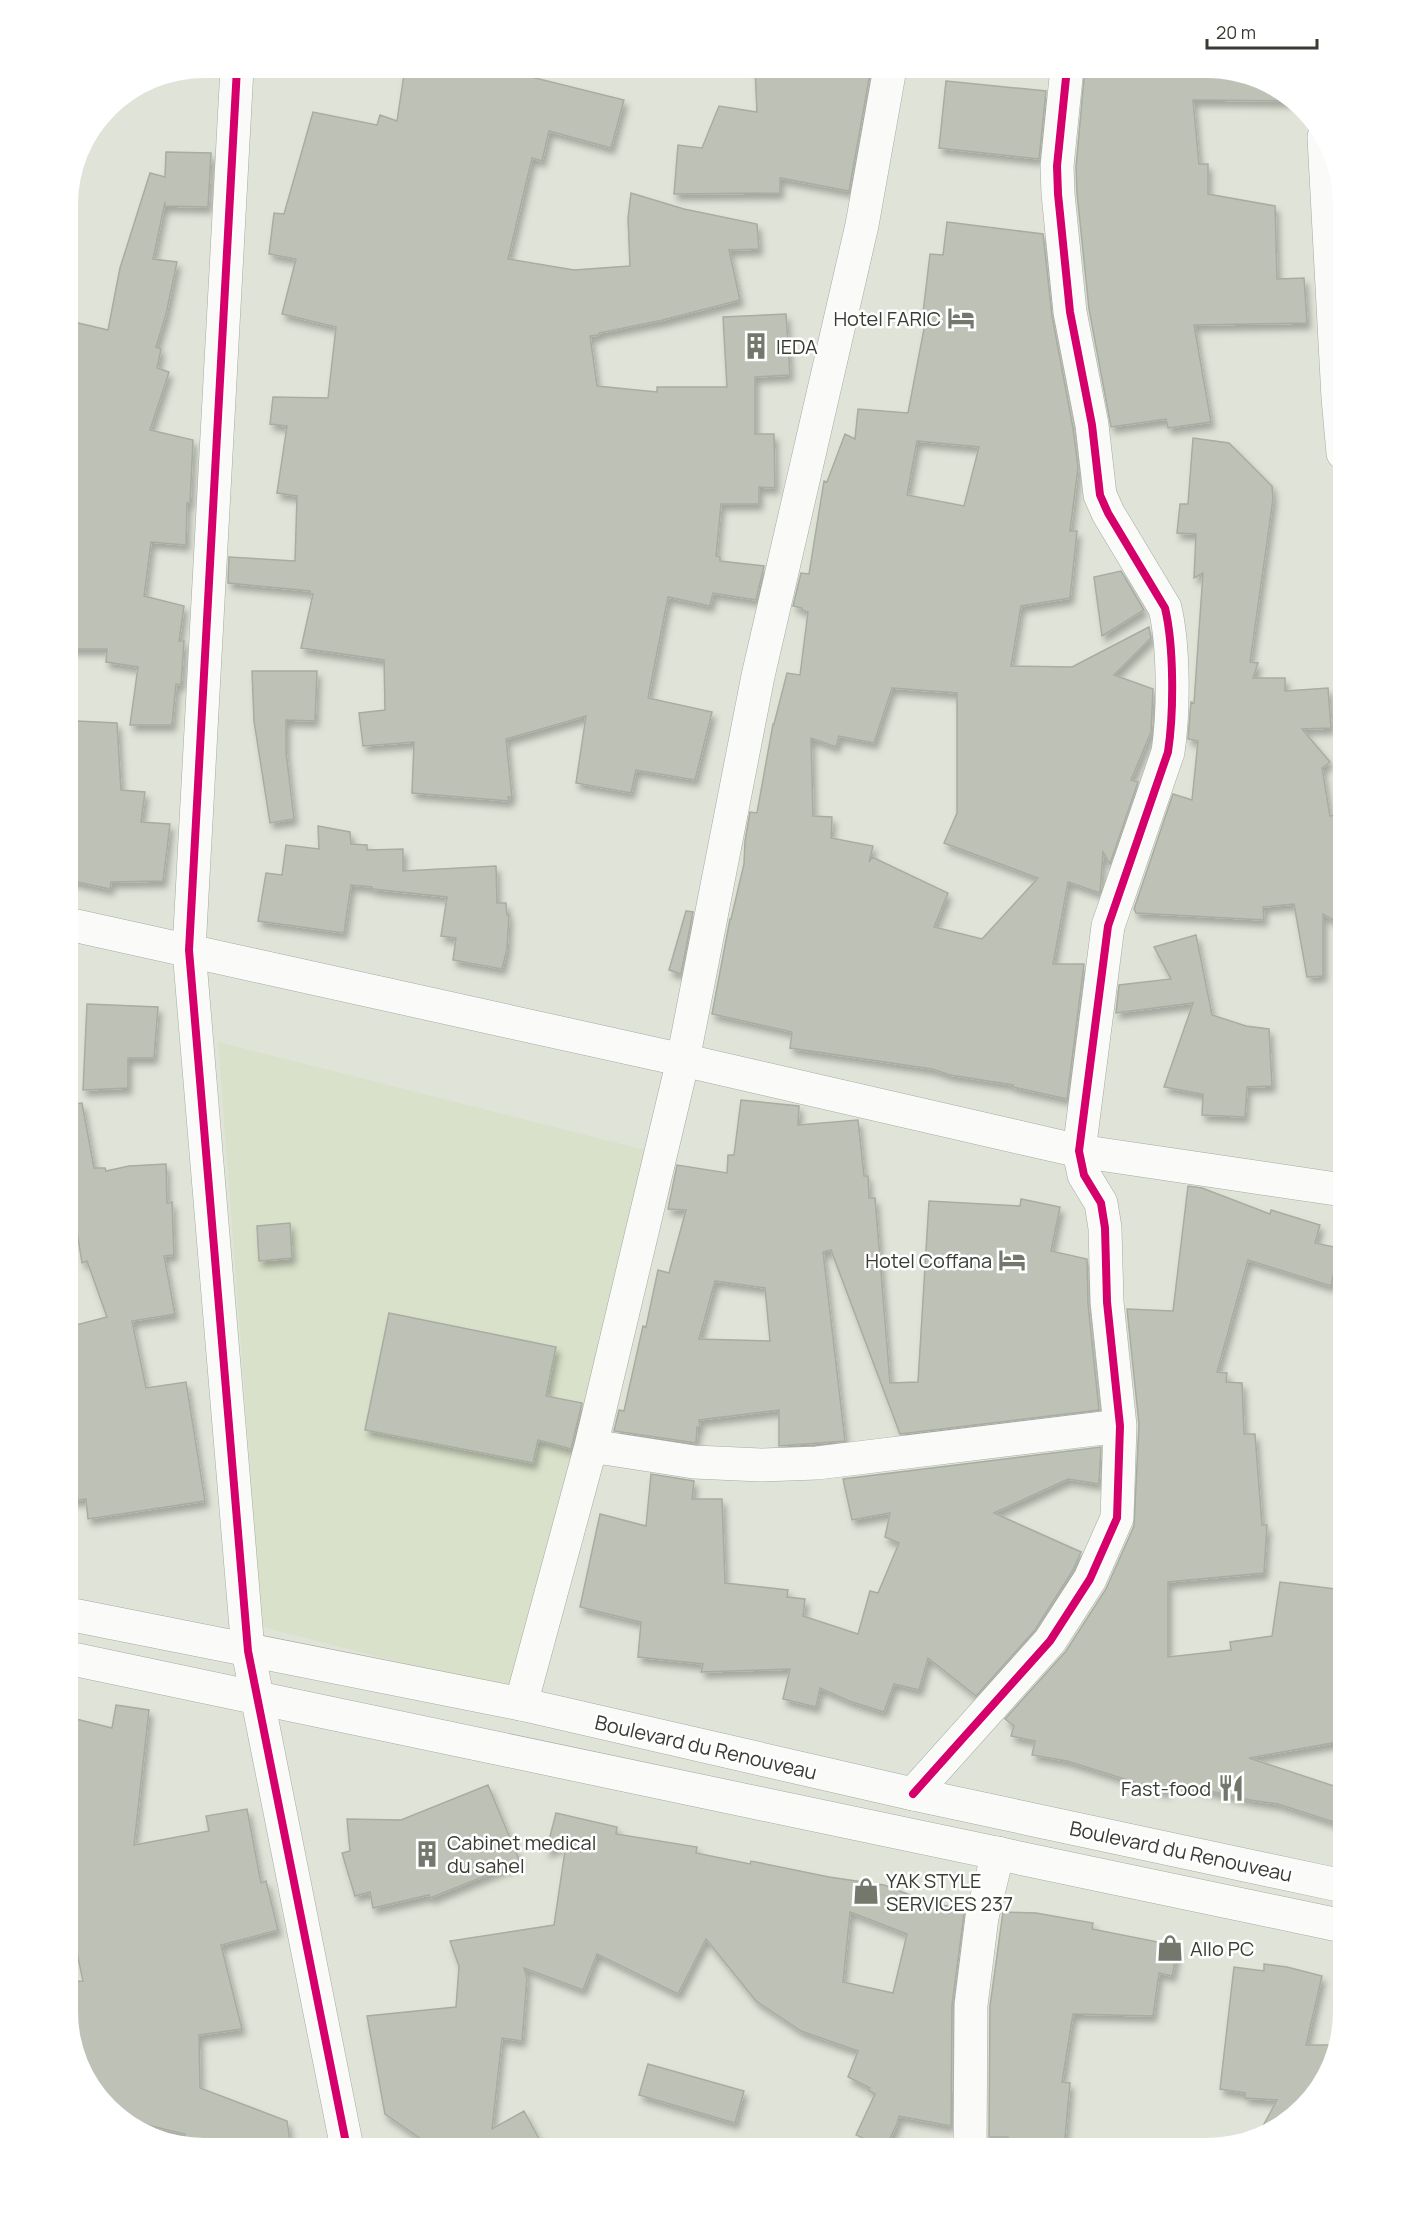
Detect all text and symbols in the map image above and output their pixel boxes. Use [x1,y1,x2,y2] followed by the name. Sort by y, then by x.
[1207,12,1316,50] scale bar
[1216,20,1256,44] text: 20 m
[946,303,976,333] hotel icon: Hotel FARIC
[833,305,941,332] place label: Hotel FARIC
[741,331,771,361] building icon: IEDA
[776,333,818,360] place label: IEDA
[997,1245,1027,1275] hotel icon: Hotel Coffana
[865,1247,992,1274] place label: Hotel Coffana
[592,1708,820,1786] street label: Boulevard du Renouveau
[1216,1773,1246,1803] restaurant icon: Fast-food
[1121,1775,1211,1802] place label: Fast-food
[1067,1814,1295,1888] street label: Boulevard du Renouveau
[447,1829,596,1879] place label: Cabinet medical du sahel
[412,1839,442,1869] building icon: Cabinet medical du sahel
[886,1867,1013,1917] place label: YAK STYLE SERVICES 237
[851,1876,881,1906] shop icon: YAK STYLE SERVICES 237
[1155,1933,1185,1963] shop icon: Allo PC
[1190,1935,1254,1962] place label: Allo PC

